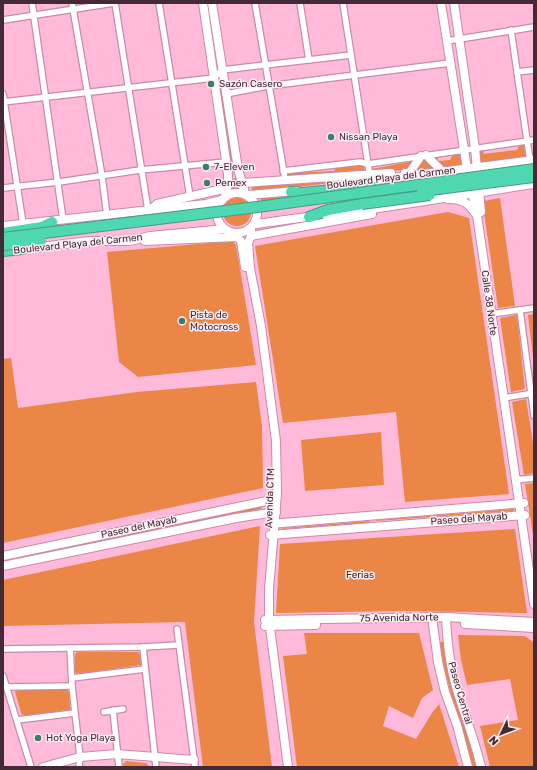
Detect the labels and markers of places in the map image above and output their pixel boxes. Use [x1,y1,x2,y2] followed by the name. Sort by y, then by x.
[219,78,283,90] place label: Sazón Casero
[206,79,216,89] marker: Sazón Casero
[339,131,398,143] place label: Nissan Playa
[326,132,336,142] marker: Nissan Playa
[214,161,254,173] place label: 7-Eleven
[201,162,211,172] marker: 7-Eleven
[215,177,247,189] place label: Pemex
[202,178,212,188] marker: Pemex
[190,309,238,333] place label: Pista de Motocross
[177,316,187,326] marker: Pista de Motocross
[46,732,115,744] place label: Hot Yoga Playa
[33,733,43,743] marker: Hot Yoga Playa

